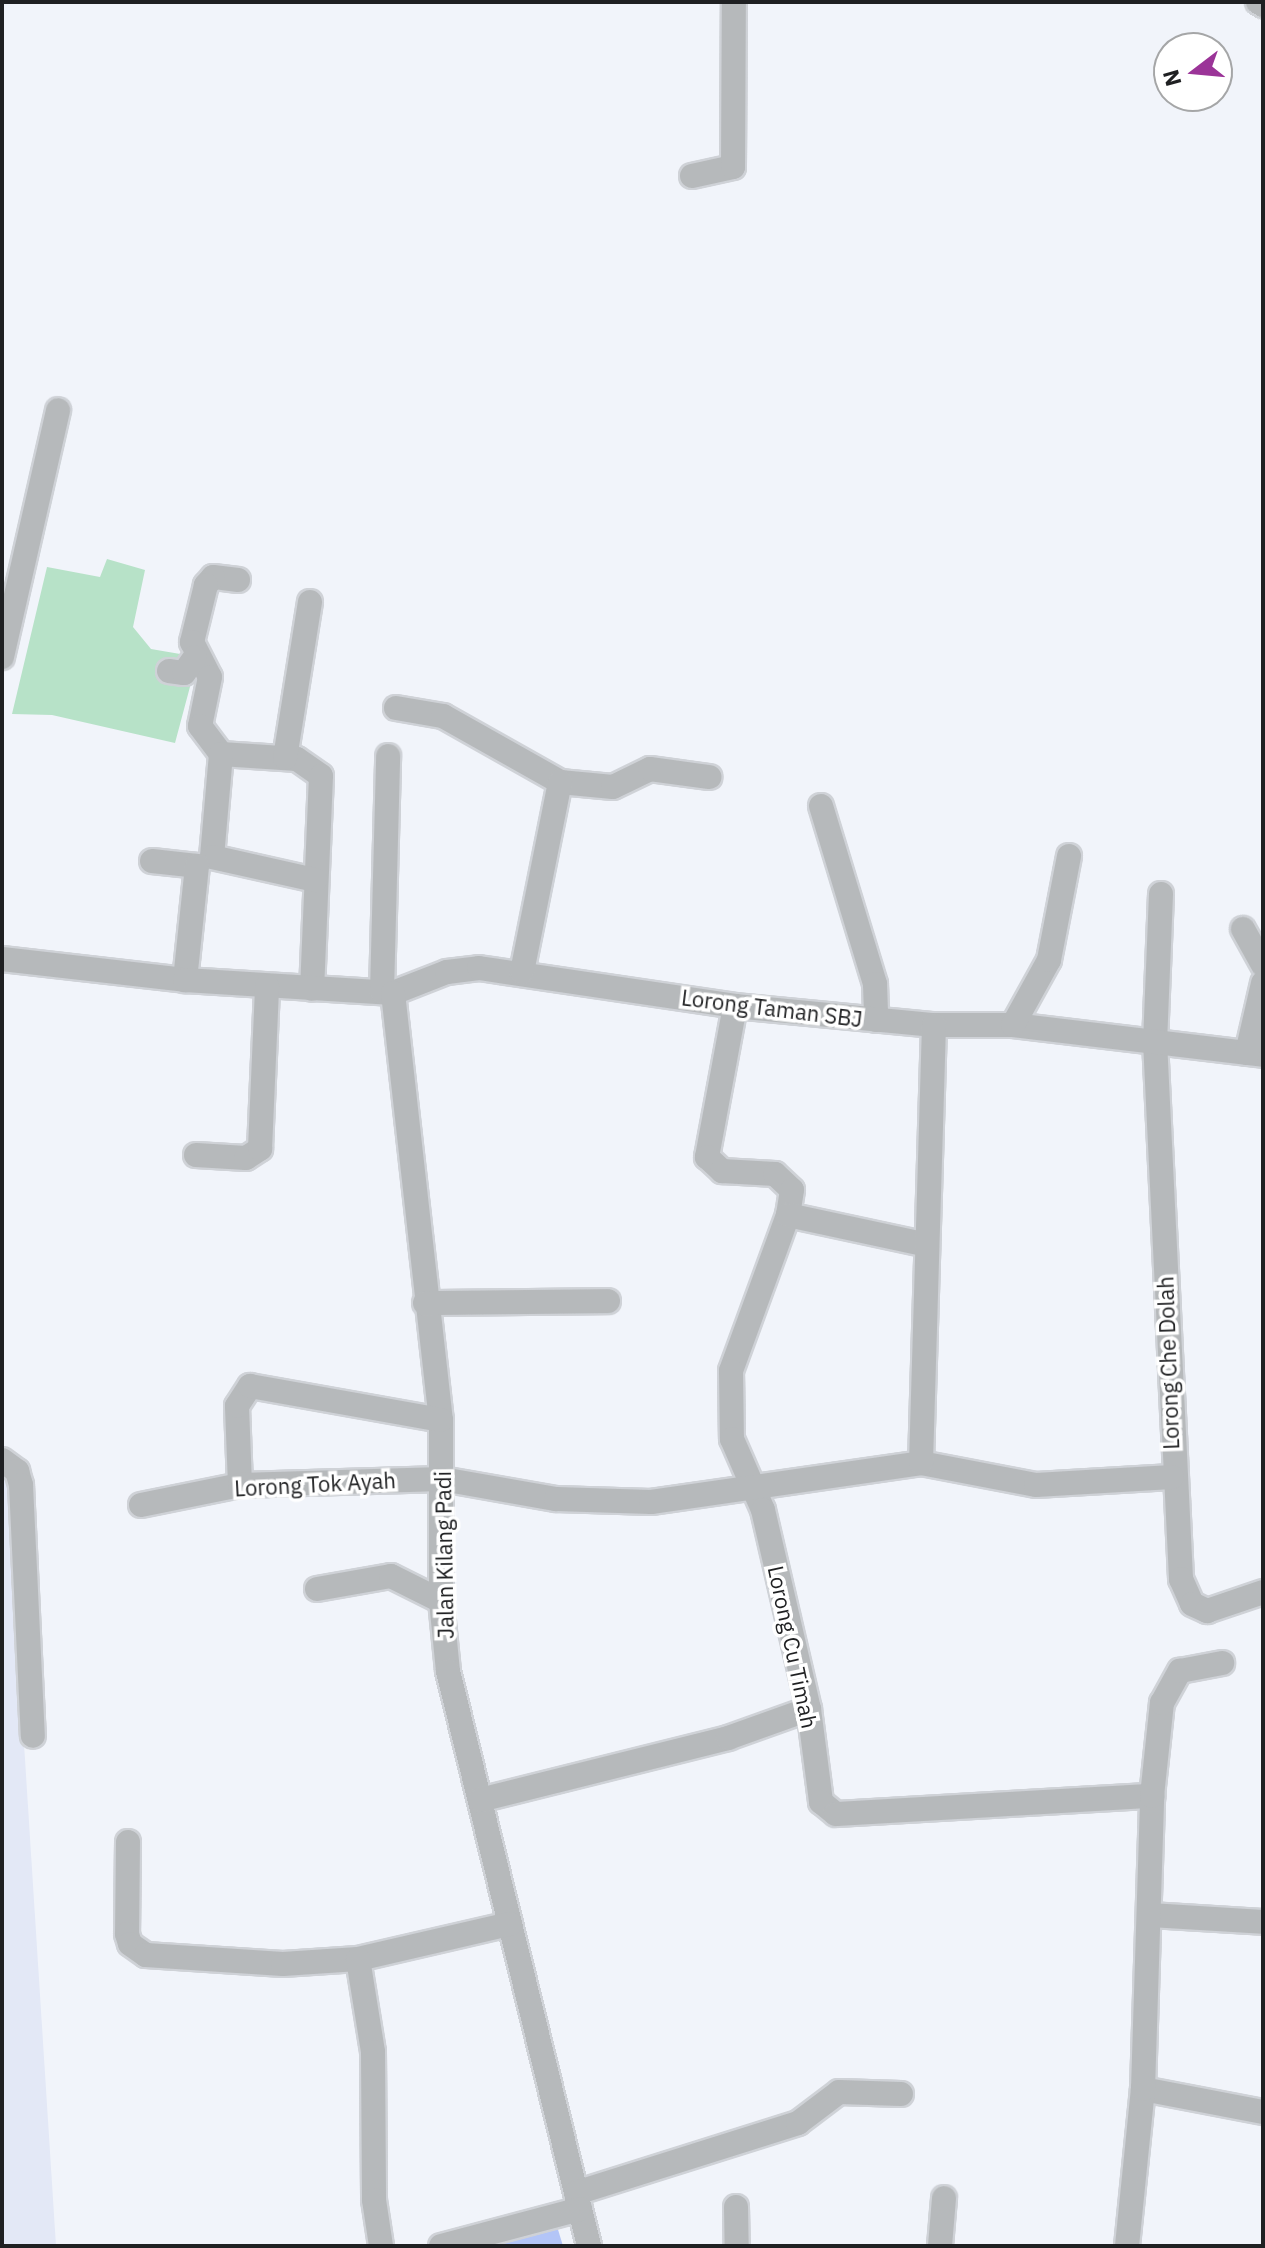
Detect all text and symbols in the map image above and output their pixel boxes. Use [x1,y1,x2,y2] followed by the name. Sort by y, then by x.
[1153,32,1233,112] north arrow
[1155,67,1188,90] text: N
[680,984,864,1032] street label: Lorong Taman SBJ
[1152,1276,1184,1450] street label: Lorong Che Dolah
[234,1467,396,1501] street label: Lorong Tok Ayah
[429,1471,459,1639] street label: Jalan Kilang Padi
[763,1563,823,1731] street label: Lorong Cu Timah

